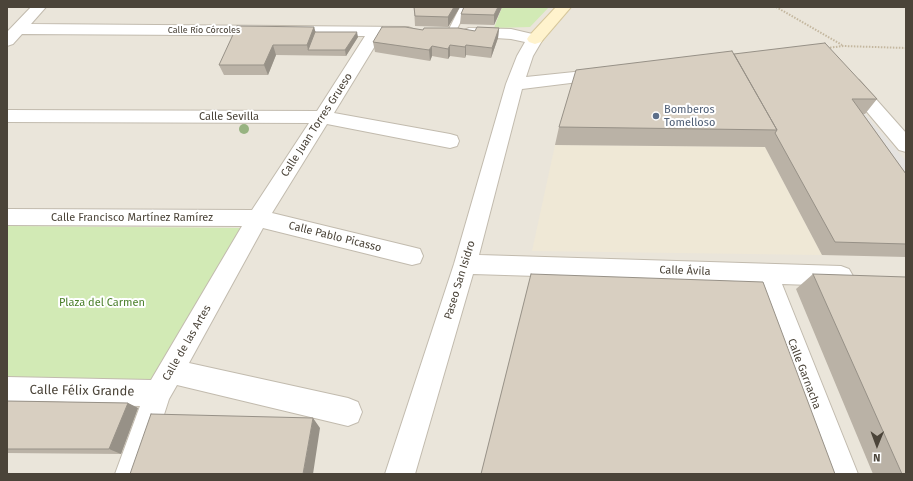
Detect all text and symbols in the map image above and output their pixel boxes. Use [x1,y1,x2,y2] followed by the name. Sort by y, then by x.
[168,25,240,35] street label: Calle Río Córcoles
[278,71,356,179] street label: Calle Juan Torres Grueso
[664,103,715,129] place label: Bomberos Tomelloso
[199,110,259,124] street label: Calle Sevilla
[651,111,661,121] marker: Bomberos Tomelloso
[51,211,213,225] street label: Calle Francisco Martínez Ramírez
[287,219,383,255] street label: Calle Pablo Picasso
[442,239,478,321] street label: Paseo San Isidro
[659,264,711,278] street label: Calle Ávila
[59,296,145,310] park label: Plaza del Carmen
[160,303,214,383] street label: Calle de las Artes
[784,337,824,411] street label: Calle Garnacha
[30,382,134,400] street label: Calle Félix Grande
[857,425,897,465] north arrow
[873,451,881,464] text: N

